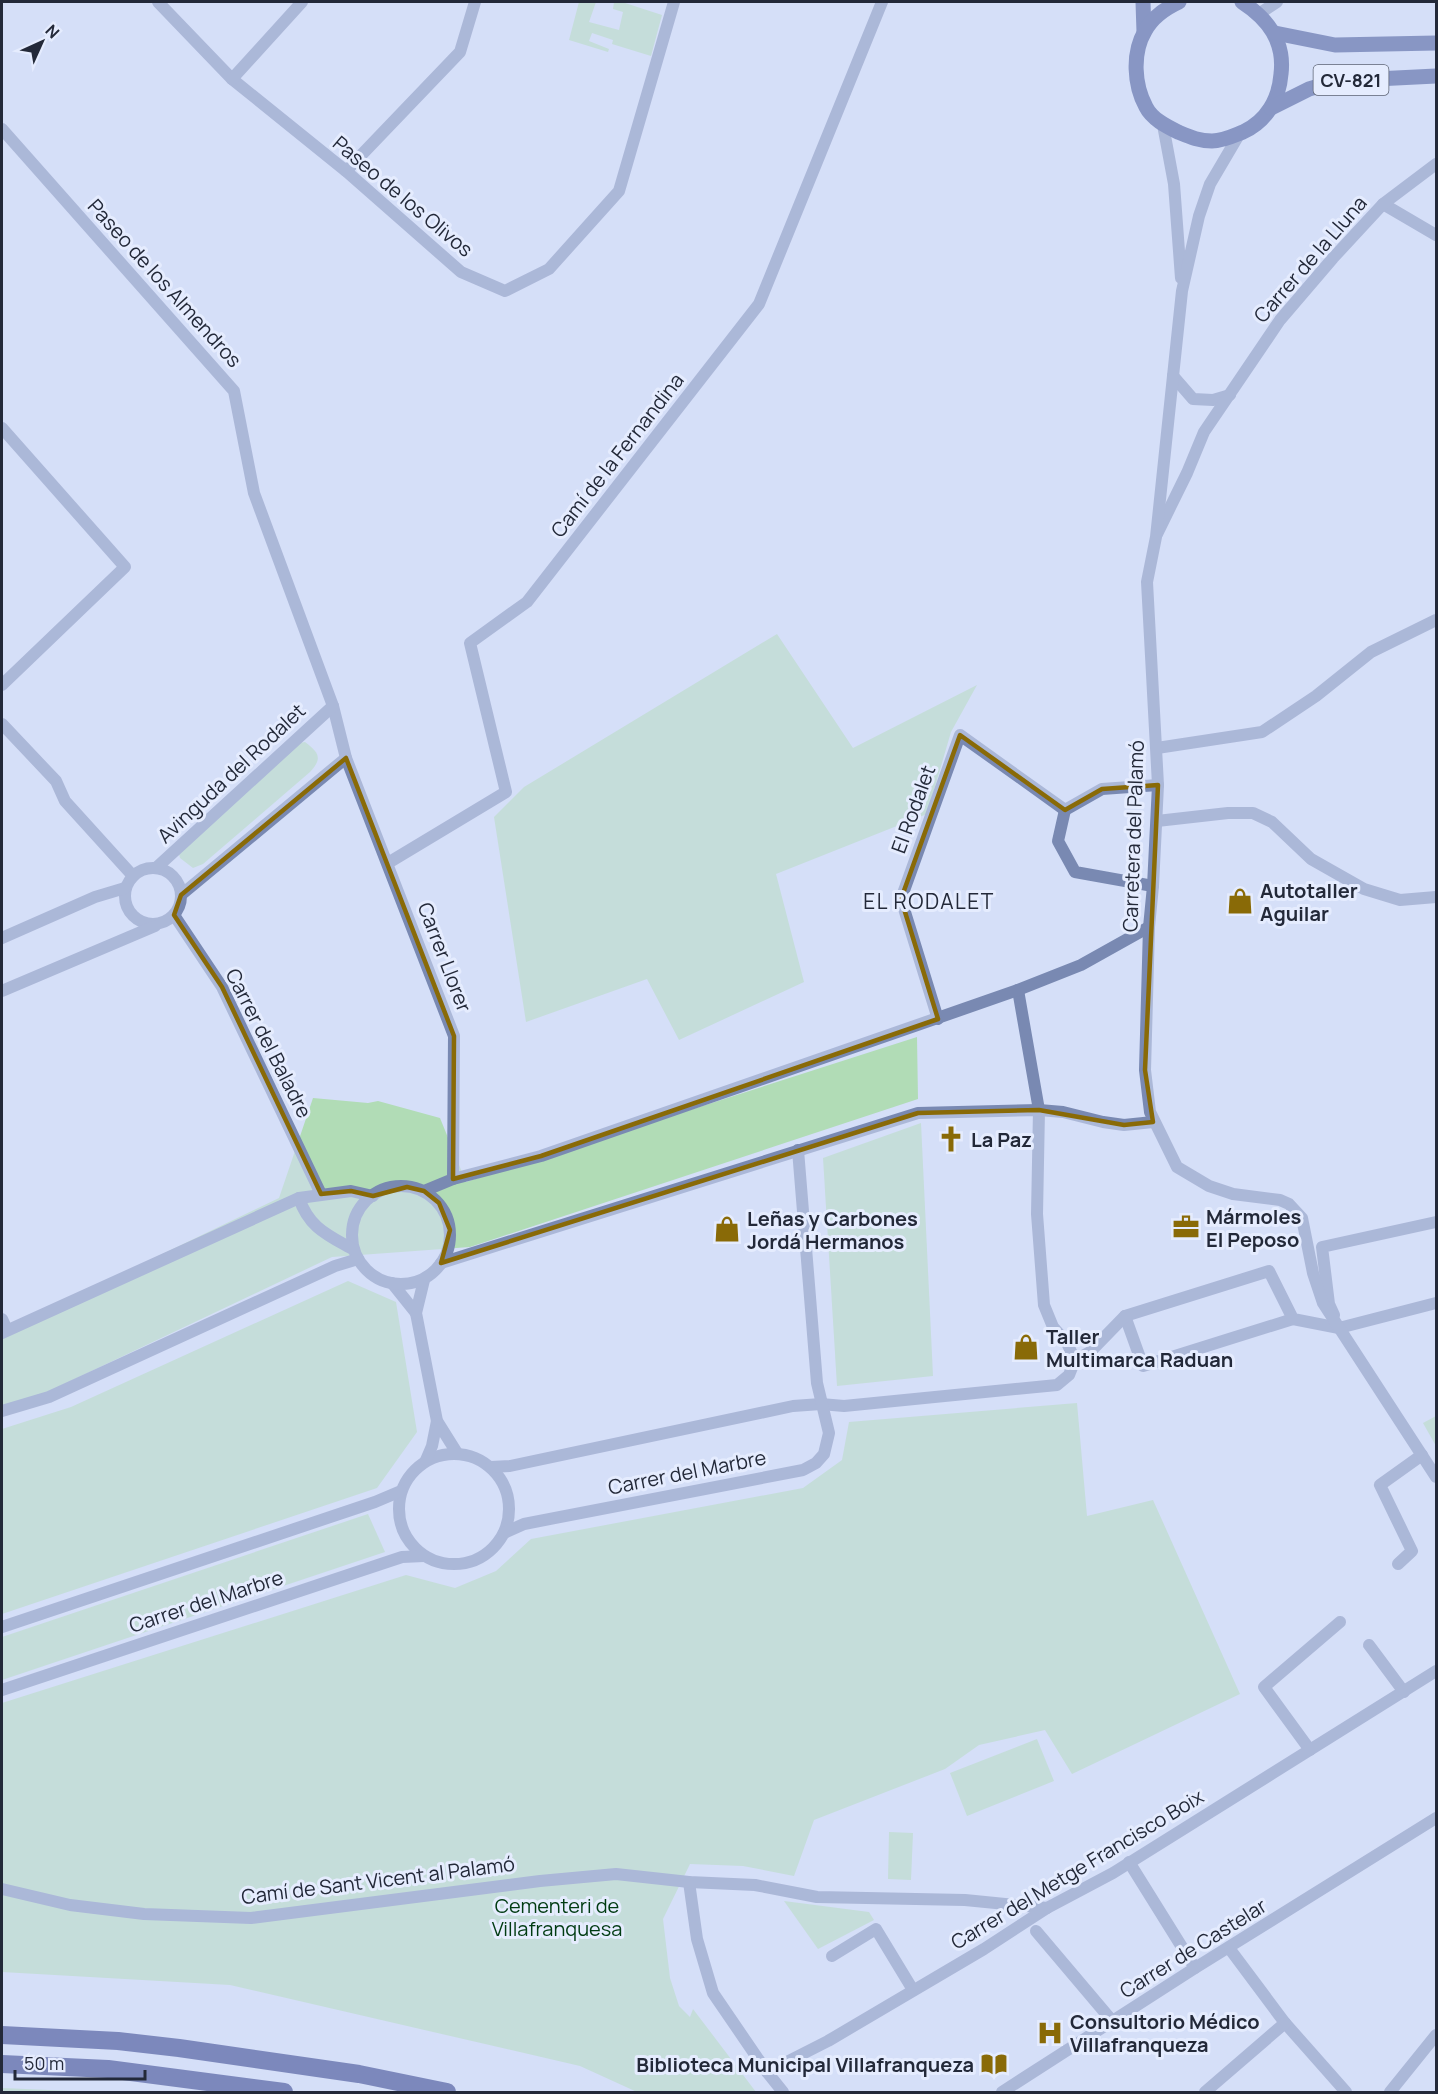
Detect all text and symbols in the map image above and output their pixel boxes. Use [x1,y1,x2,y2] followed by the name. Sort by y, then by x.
[12,12,72,72] north arrow
[41,20,64,43] text: N
[1314,65,1388,95] road number: CV-821
[327,129,479,263] street label: Paseo de los Olivos
[1247,190,1373,328] street label: Carrer de la Lluna
[82,193,248,373] street label: Paseo de los Almendros
[544,367,690,543] street label: Camí de la Fernandina
[151,697,311,849] street label: Avinguda del Rodalet
[1116,739,1150,932] street label: Carretera del Palamó
[885,761,941,857] street label: El Rodalet
[1260,877,1358,927] place label: Autotaller Aguilar
[1225,886,1255,916] shop icon: Autotaller Aguilar
[863,887,995,915] district label: EL RODALET
[412,898,478,1016] street label: Carrer Llorer
[220,964,318,1122] street label: Carrer del Baladre
[936,1124,966,1154] church icon: La Paz
[971,1126,1032,1153] place label: La Paz
[1206,1203,1301,1253] place label: Mármoles El Peposo
[747,1205,918,1255] place label: Leñas y Carbones Jordá Hermanos
[1171,1212,1201,1242] office icon: Mármoles El Peposo
[712,1214,742,1244] shop icon: Leñas y Carbones Jordá Hermanos
[1046,1323,1233,1373] place label: Taller Multimarca Raduan
[1011,1332,1041,1362] shop icon: Taller Multimarca Raduan
[606,1443,768,1501] street label: Carrer del Marbre
[126,1563,286,1639] street label: Carrer del Marbre
[946,1782,1209,1955] street label: Carrer del Metge Francisco Boix
[240,1850,516,1910] street label: Camí de Sant Vicent al Palamó
[492,1892,622,1942] park label: Cementeri de Villafranquesa
[1114,1892,1272,2004] street label: Carrer de Castelar
[1070,2008,1260,2058] place label: Consultorio Médico Villafranqueza
[1035,2018,1065,2048] hospital icon: Consultorio Médico Villafranqueza
[15,2043,146,2081] scale bar
[979,2049,1009,2079] library icon: Biblioteca Municipal Villafranqueza
[24,2051,64,2075] text: 50 m
[636,2051,974,2078] place label: Biblioteca Municipal Villafranqueza

